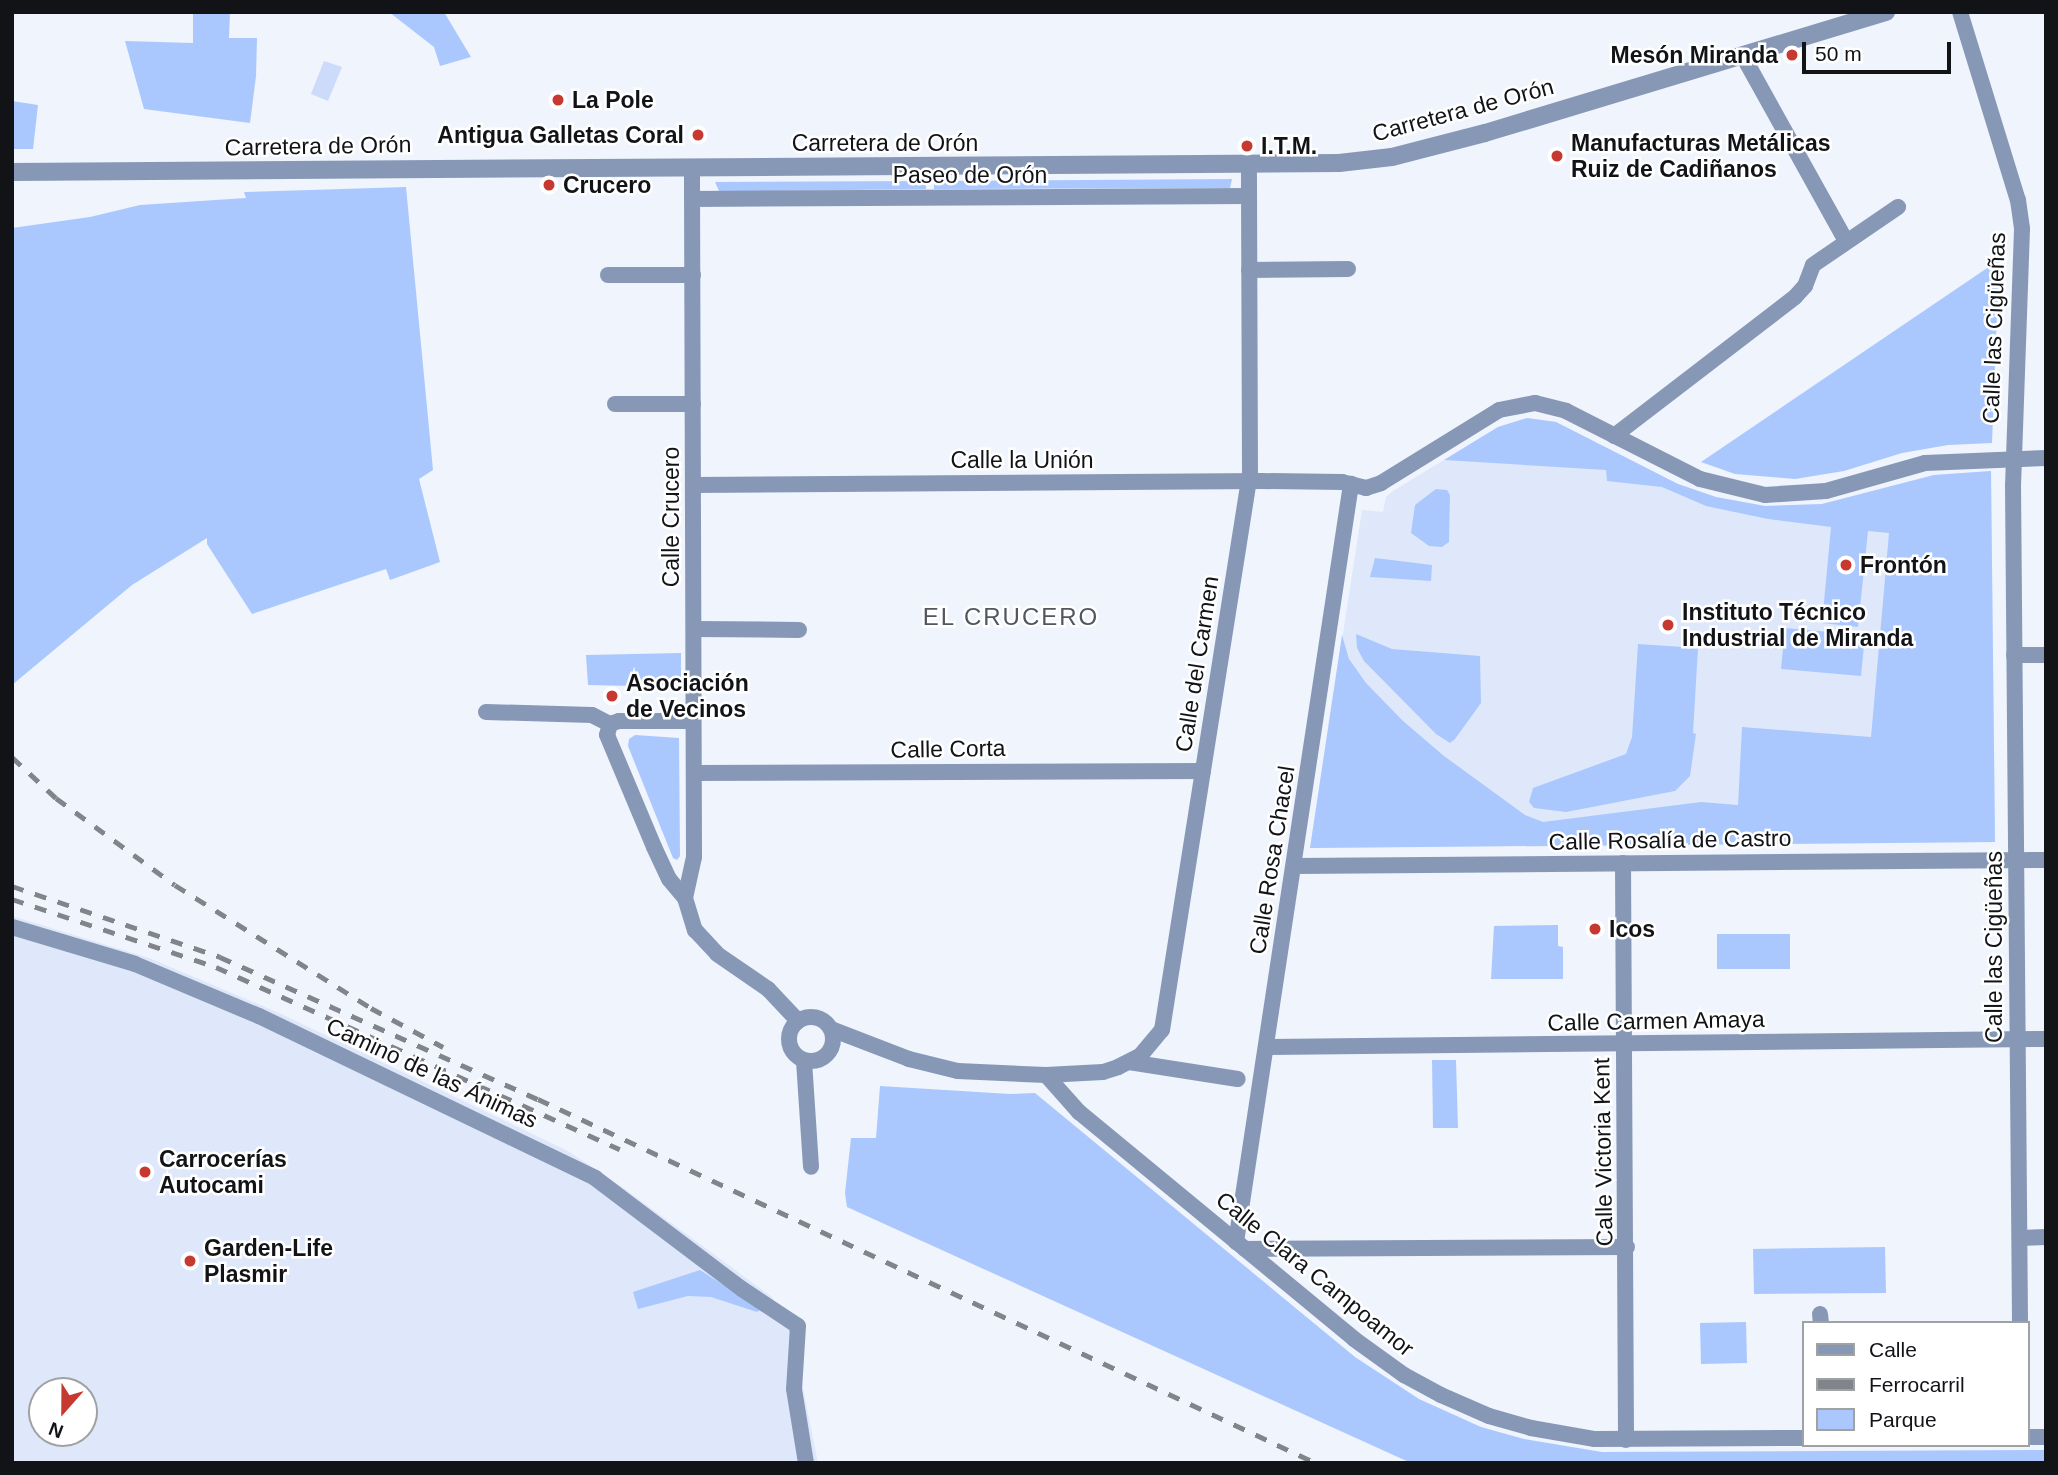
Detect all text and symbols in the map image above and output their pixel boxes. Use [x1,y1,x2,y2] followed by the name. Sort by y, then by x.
[1806,28,1955,72] scale bar
[1611,41,1778,69] place label: Mesón Miranda
[1815,42,1862,65] text: 50 m
[1784,47,1800,63] marker: Mesón Miranda
[1369,73,1557,147] street label: Carretera de Orón
[572,86,654,114] place label: La Pole
[550,92,566,108] marker: La Pole
[437,121,684,149] place label: Antigua Galletas Coral
[690,127,706,143] marker: Antigua Galletas Coral
[792,129,978,157] street label: Carretera de Orón
[1571,129,1830,183] place label: Manufacturas Metálicas Ruiz de Cadiñanos
[224,131,412,161] street label: Carretera de Orón
[1261,132,1317,160] place label: I.T.M.
[1239,138,1255,154] marker: I.T.M.
[1549,148,1565,164] marker: Manufacturas Metálicas Ruiz de Cadiñanos
[893,161,1047,189] street label: Paseo de Orón
[563,171,651,199] place label: Crucero
[541,177,557,193] marker: Crucero
[1977,232,2011,424] street label: Calle las Cigüeñas
[950,446,1094,474] street label: Calle la Unión
[657,447,685,587] street label: Calle Crucero
[1860,551,1947,579] place label: Frontón
[1838,557,1854,573] marker: Frontón
[1169,574,1225,754] street label: Calle del Carmen
[1682,598,1913,652] place label: Instituto Técnico Industrial de Miranda
[924,603,1098,631] district label: EL CRUCERO
[1660,617,1676,633] marker: Instituto Técnico Industrial de Miranda
[626,669,749,723] place label: Asociación de Vecinos
[604,688,620,704] marker: Asociación de Vecinos
[890,734,1006,764] street label: Calle Corta
[1243,764,1301,956] street label: Calle Rosa Chacel
[1548,824,1792,856] street label: Calle Rosalía de Castro
[1980,851,2008,1043] street label: Calle las Cigüeñas
[1609,915,1655,943] place label: Icos
[1587,921,1603,937] marker: Icos
[1546,1005,1766,1037] street label: Calle Carmen Amaya
[322,1012,542,1134] street label: Camino de las Ánimas
[1588,1057,1618,1247] street label: Calle Victoria Kent
[159,1145,287,1199] place label: Carrocerías Autocami
[137,1164,153,1180] marker: Carrocerías Autocami
[1210,1186,1420,1362] street label: Calle Clara Campoamor
[204,1234,333,1288] place label: Garden-Life Plasmir
[182,1253,198,1269] marker: Garden-Life Plasmir
[1802,1321,2030,1447] legend
[1869,1338,1917,1361] text: Calle
[1869,1373,1965,1396] text: Ferrocarril
[28,1377,98,1447] north arrow
[1869,1408,1937,1431] text: Parque
[46,1418,66,1442] text: N

